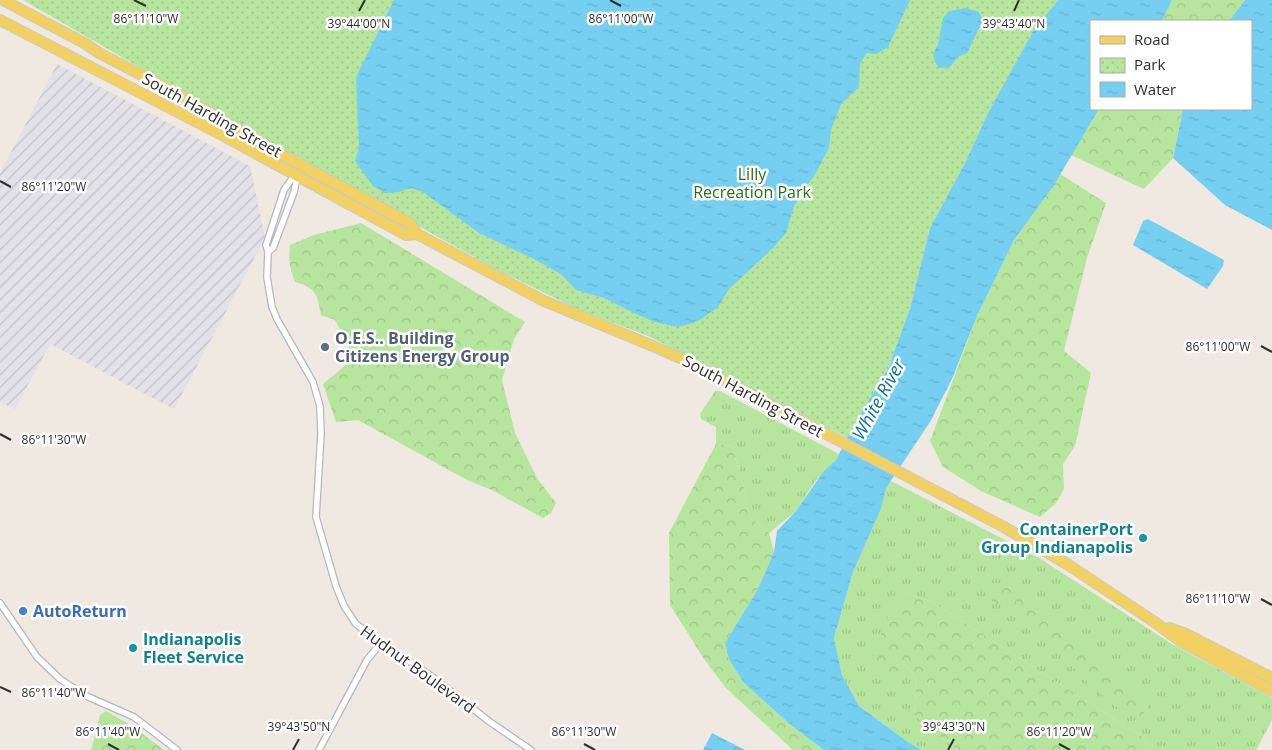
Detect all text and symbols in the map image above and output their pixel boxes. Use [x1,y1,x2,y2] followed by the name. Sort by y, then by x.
[114,10,178,27] text: 86°11'10"W
[589,10,653,27] text: 86°11'00"W
[328,15,390,32] text: 39°44'00"N
[983,15,1045,32] text: 39°43'40"N
[1090,20,1252,110] legend
[1134,29,1170,49] text: Road
[1134,54,1165,74] text: Park
[138,67,286,163] street label: South Harding Street
[1134,79,1176,99] text: Water
[693,163,811,203] park label: Lilly Recreation Park
[22,178,86,195] text: 86°11'20"W
[335,327,510,367] place label: O.E.S.. Building Citizens Energy Group
[1186,338,1250,355] text: 86°11'00"W
[319,341,331,353] marker: O.E.S.. Building Citizens Energy Group
[679,350,827,443] street label: South Harding Street
[846,353,911,444] water label: White River
[22,431,86,448] text: 86°11'30"W
[981,518,1133,558] place label: ContainerPort Group Indianapolis
[1137,532,1149,544] marker: ContainerPort Group Indianapolis
[1186,590,1250,607] text: 86°11'10"W
[33,600,127,622] place label: AutoReturn
[17,605,29,617] marker: AutoReturn
[356,620,480,718] street label: Hudnut Boulevard
[143,628,244,668] place label: Indianapolis Fleet Service
[127,642,139,654] marker: Indianapolis Fleet Service
[22,684,86,701] text: 86°11'40"W
[268,718,330,735] text: 39°43'50"N
[923,718,985,735] text: 39°43'30"N
[76,723,140,740] text: 86°11'40"W
[552,723,616,740] text: 86°11'30"W
[1027,723,1091,740] text: 86°11'20"W

